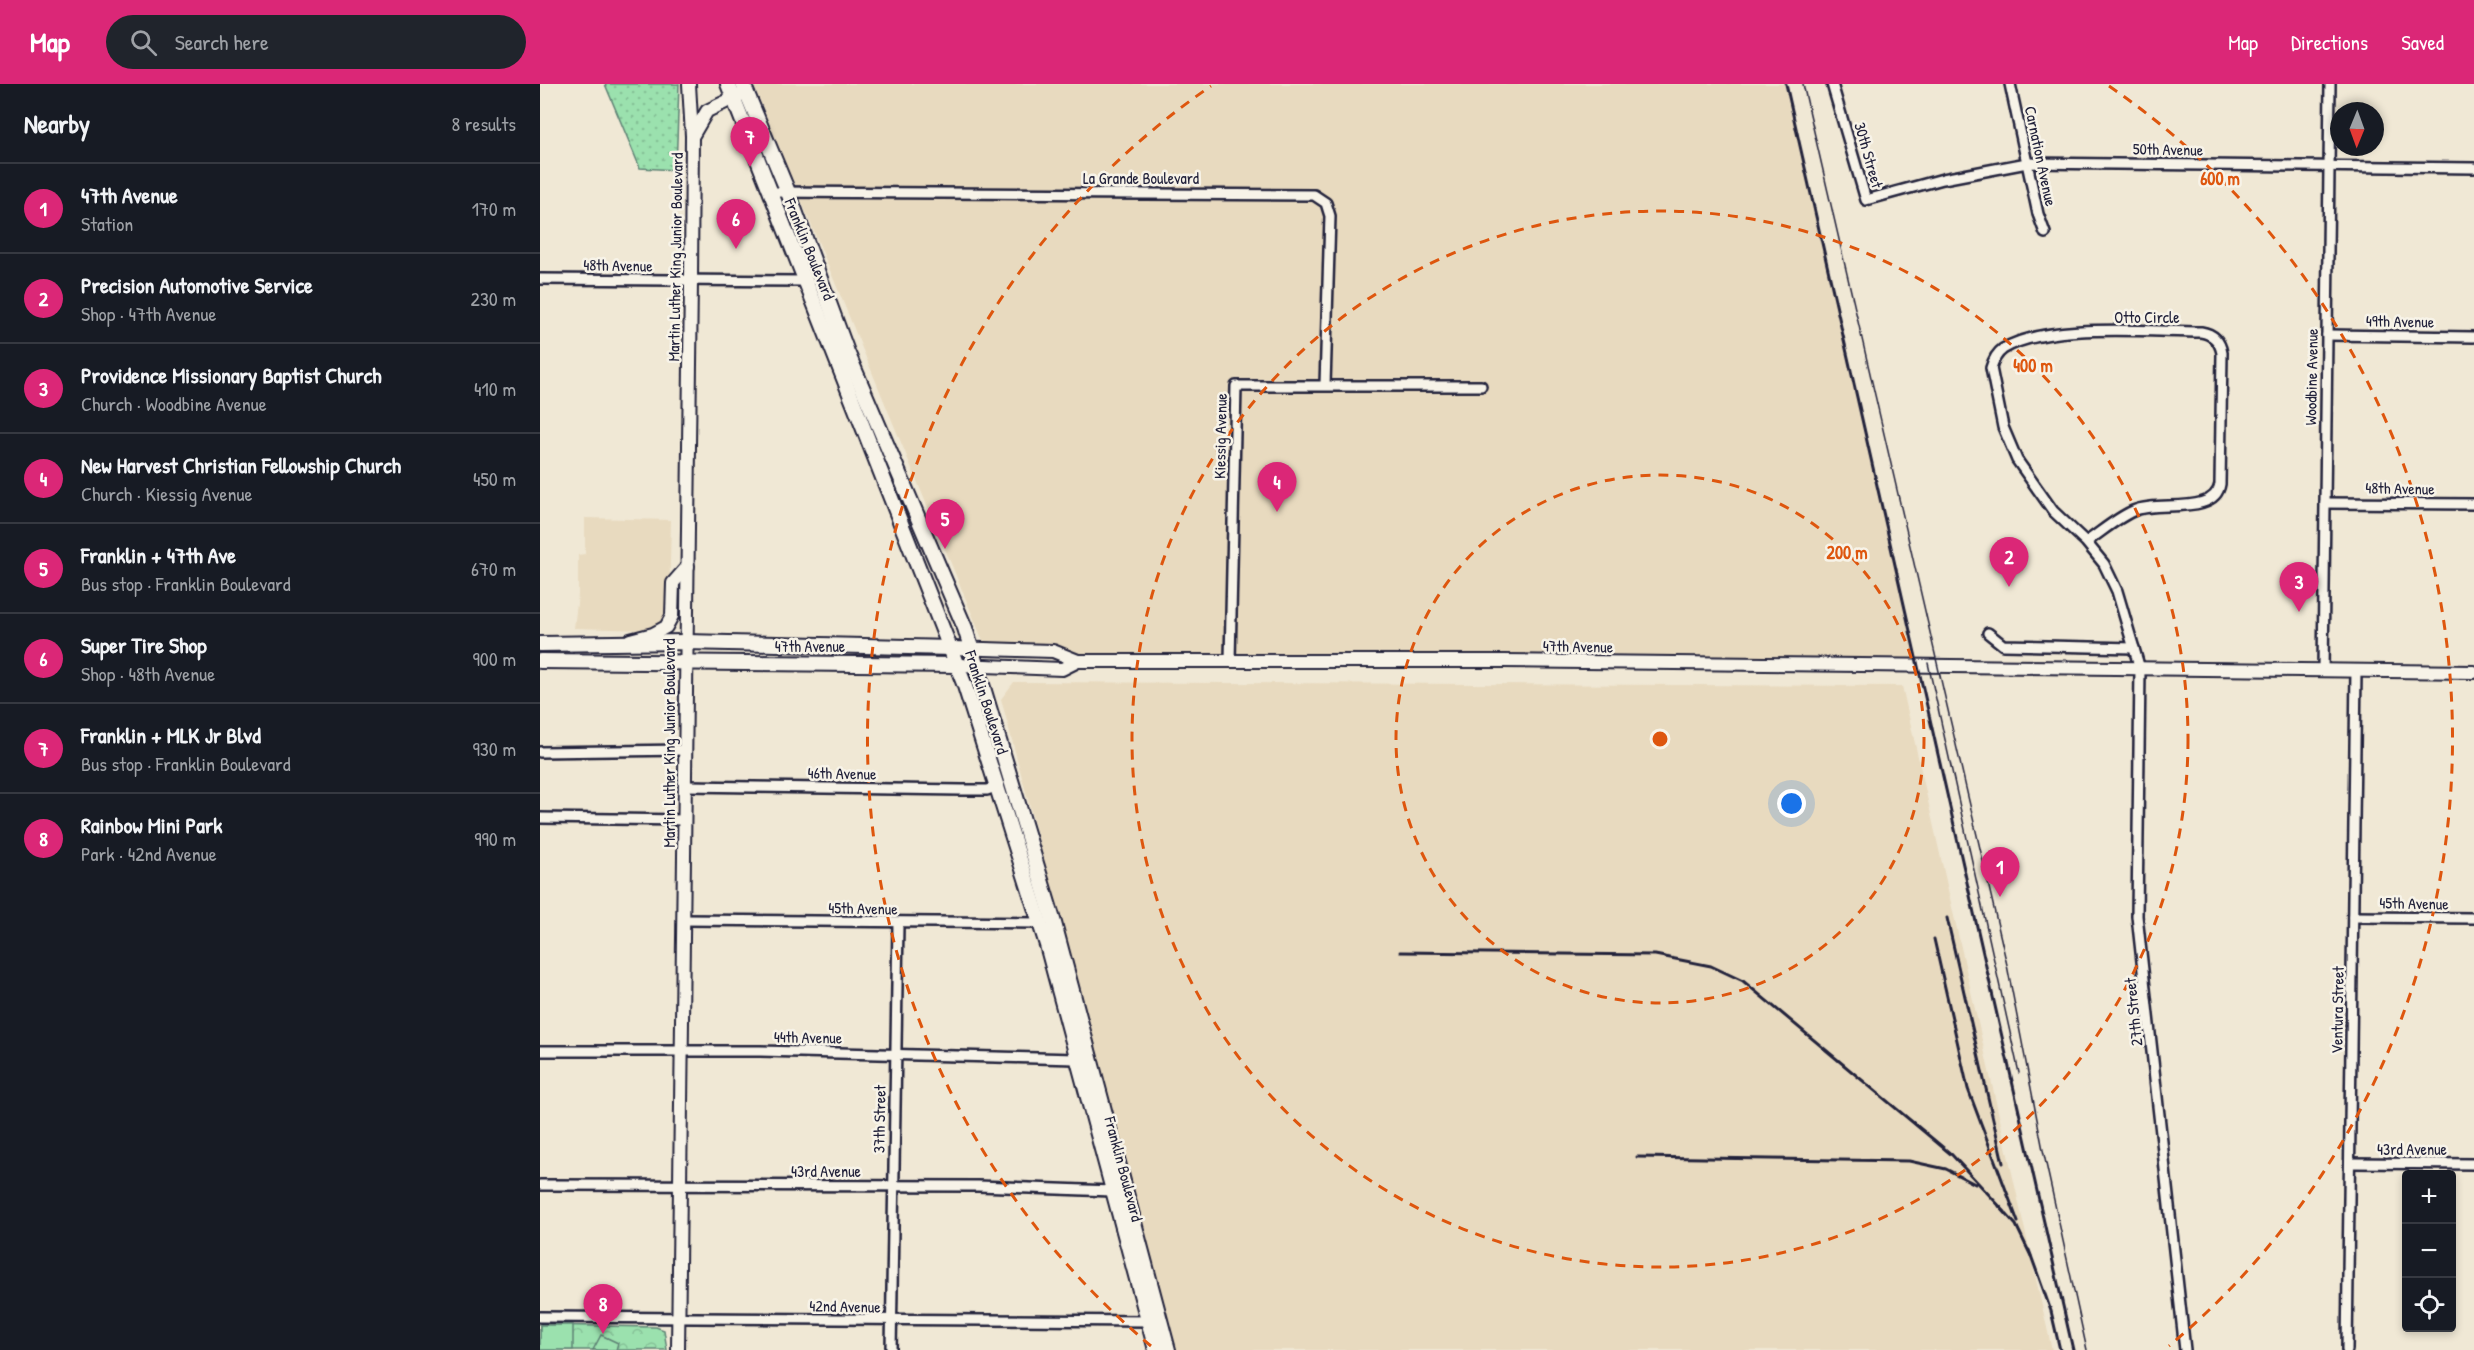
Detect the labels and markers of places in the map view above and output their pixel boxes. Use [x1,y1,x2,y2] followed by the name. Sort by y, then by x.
[730,118,770,167] pin: 7
[716,200,756,249] pin: 6
[1258,462,1296,512] pin: 4
[926,500,964,549] pin: 5
[1990,538,2028,587] pin: 2
[2280,562,2318,612] pin: 3
[1650,729,1670,749] centre of rings
[1980,848,2020,897] pin: 1
[584,1284,622,1334] pin: 8

